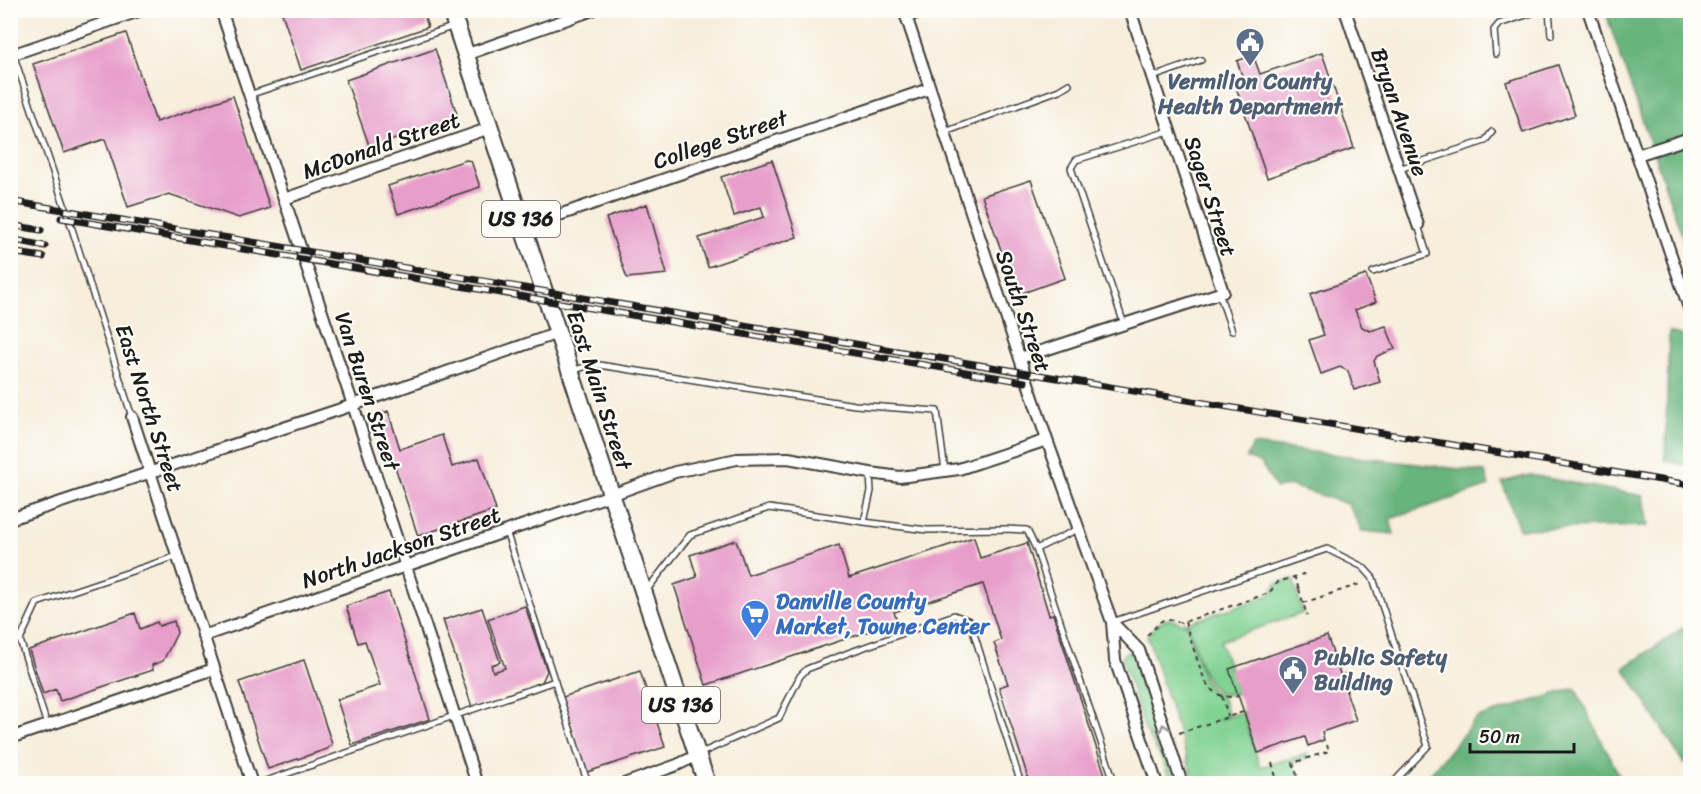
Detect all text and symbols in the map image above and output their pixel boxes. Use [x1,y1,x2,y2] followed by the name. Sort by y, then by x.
[1234,26,1266,68] public building icon: Vermilion County Health Department
[1359,42,1440,182] street label: Bryan Avenue
[1157,62,1343,126] place label: Vermilion County Health Department
[648,98,794,181] street label: College Street
[297,100,466,191] street label: McDonald Street
[1173,131,1249,262] street label: Sager Street
[482,201,560,237] road number: US 136
[984,244,1063,378] street label: South Street
[555,305,644,476] street label: East Main Street
[323,307,412,477] street label: Van Buren Street
[104,319,195,498] street label: East North Street
[296,495,506,600] street label: North Jackson Street
[775,582,991,646] place label: Danville County Market, Towne Center
[739,598,771,640] supermarket icon: Danville County Market, Towne Center
[1314,638,1448,702] place label: Public Safety Building
[1277,654,1309,696] public building icon: Public Safety Building
[642,687,720,723] road number: US 136
[1470,716,1574,754] scale bar
[1479,721,1520,753] text: 50 m
[1159,723,1171,734] one-way arrow

